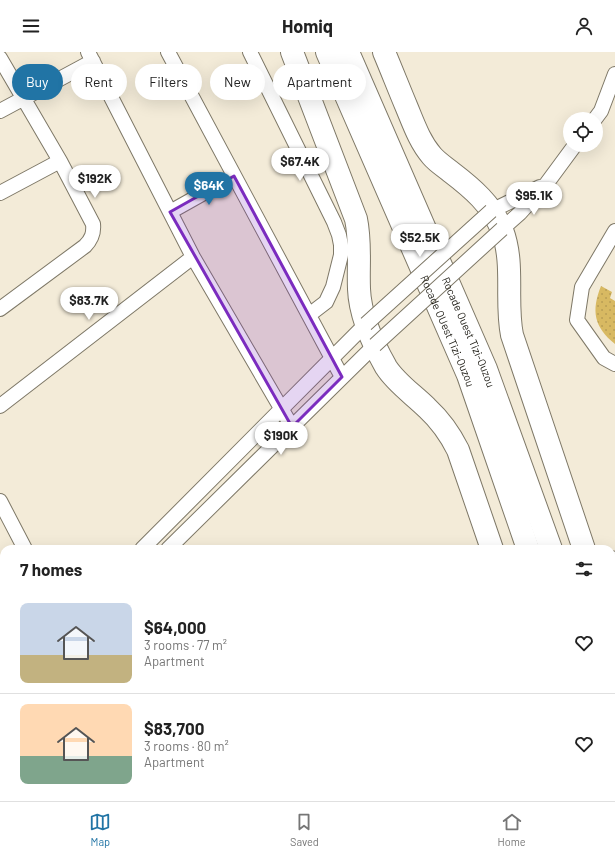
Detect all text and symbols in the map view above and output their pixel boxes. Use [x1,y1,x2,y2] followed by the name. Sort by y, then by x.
[20,15,42,37] icon: menu
[282,15,333,37] text: Homiq
[573,15,595,37] icon: person
[12,64,63,100] chip: Buy
[71,64,127,100] chip: Rent
[135,64,202,100] chip: Filters
[210,64,265,100] chip: New
[273,64,366,100] chip: Apartment
[563,112,603,152] map controls
[563,112,603,152] button: locate
[267,148,333,182] pin: $67.4K
[280,153,320,169] text: $67.4K
[67,165,123,199] pin: $192K
[78,170,112,186] text: $192K
[185,172,233,206] pin: $64K
[194,177,224,193] text: $64K
[501,182,567,216] pin: $95.1K
[515,187,553,203] text: $95.1K
[387,224,453,258] pin: $52.5K
[400,229,440,245] text: $52.5K
[419,273,478,388] street label: Rocade OUest Tizi-Ouzou
[440,275,498,389] street label: Rocade Ouest Tizi-Ouzou
[56,287,122,321] pin: $83.7K
[69,292,109,308] text: $83.7K
[253,422,309,456] pin: $190K
[264,427,298,443] text: $190K
[573,558,595,580] icon: filters
[20,559,82,579] text: 7 homes
[144,617,206,637] text: $64,000
[52,619,100,667] icon: home
[573,632,595,654] icon: heart
[144,637,227,653] text: 3 rooms · 77 m²
[144,653,205,669] text: Apartment
[144,718,204,738] text: $83,700
[52,720,100,768] icon: home
[573,733,595,755] icon: heart
[144,738,229,754] text: 3 rooms · 80 m²
[144,754,205,770] text: Apartment
[89,811,111,848] tab: Map
[290,811,319,848] tab: Saved
[498,811,526,848] tab: Home

